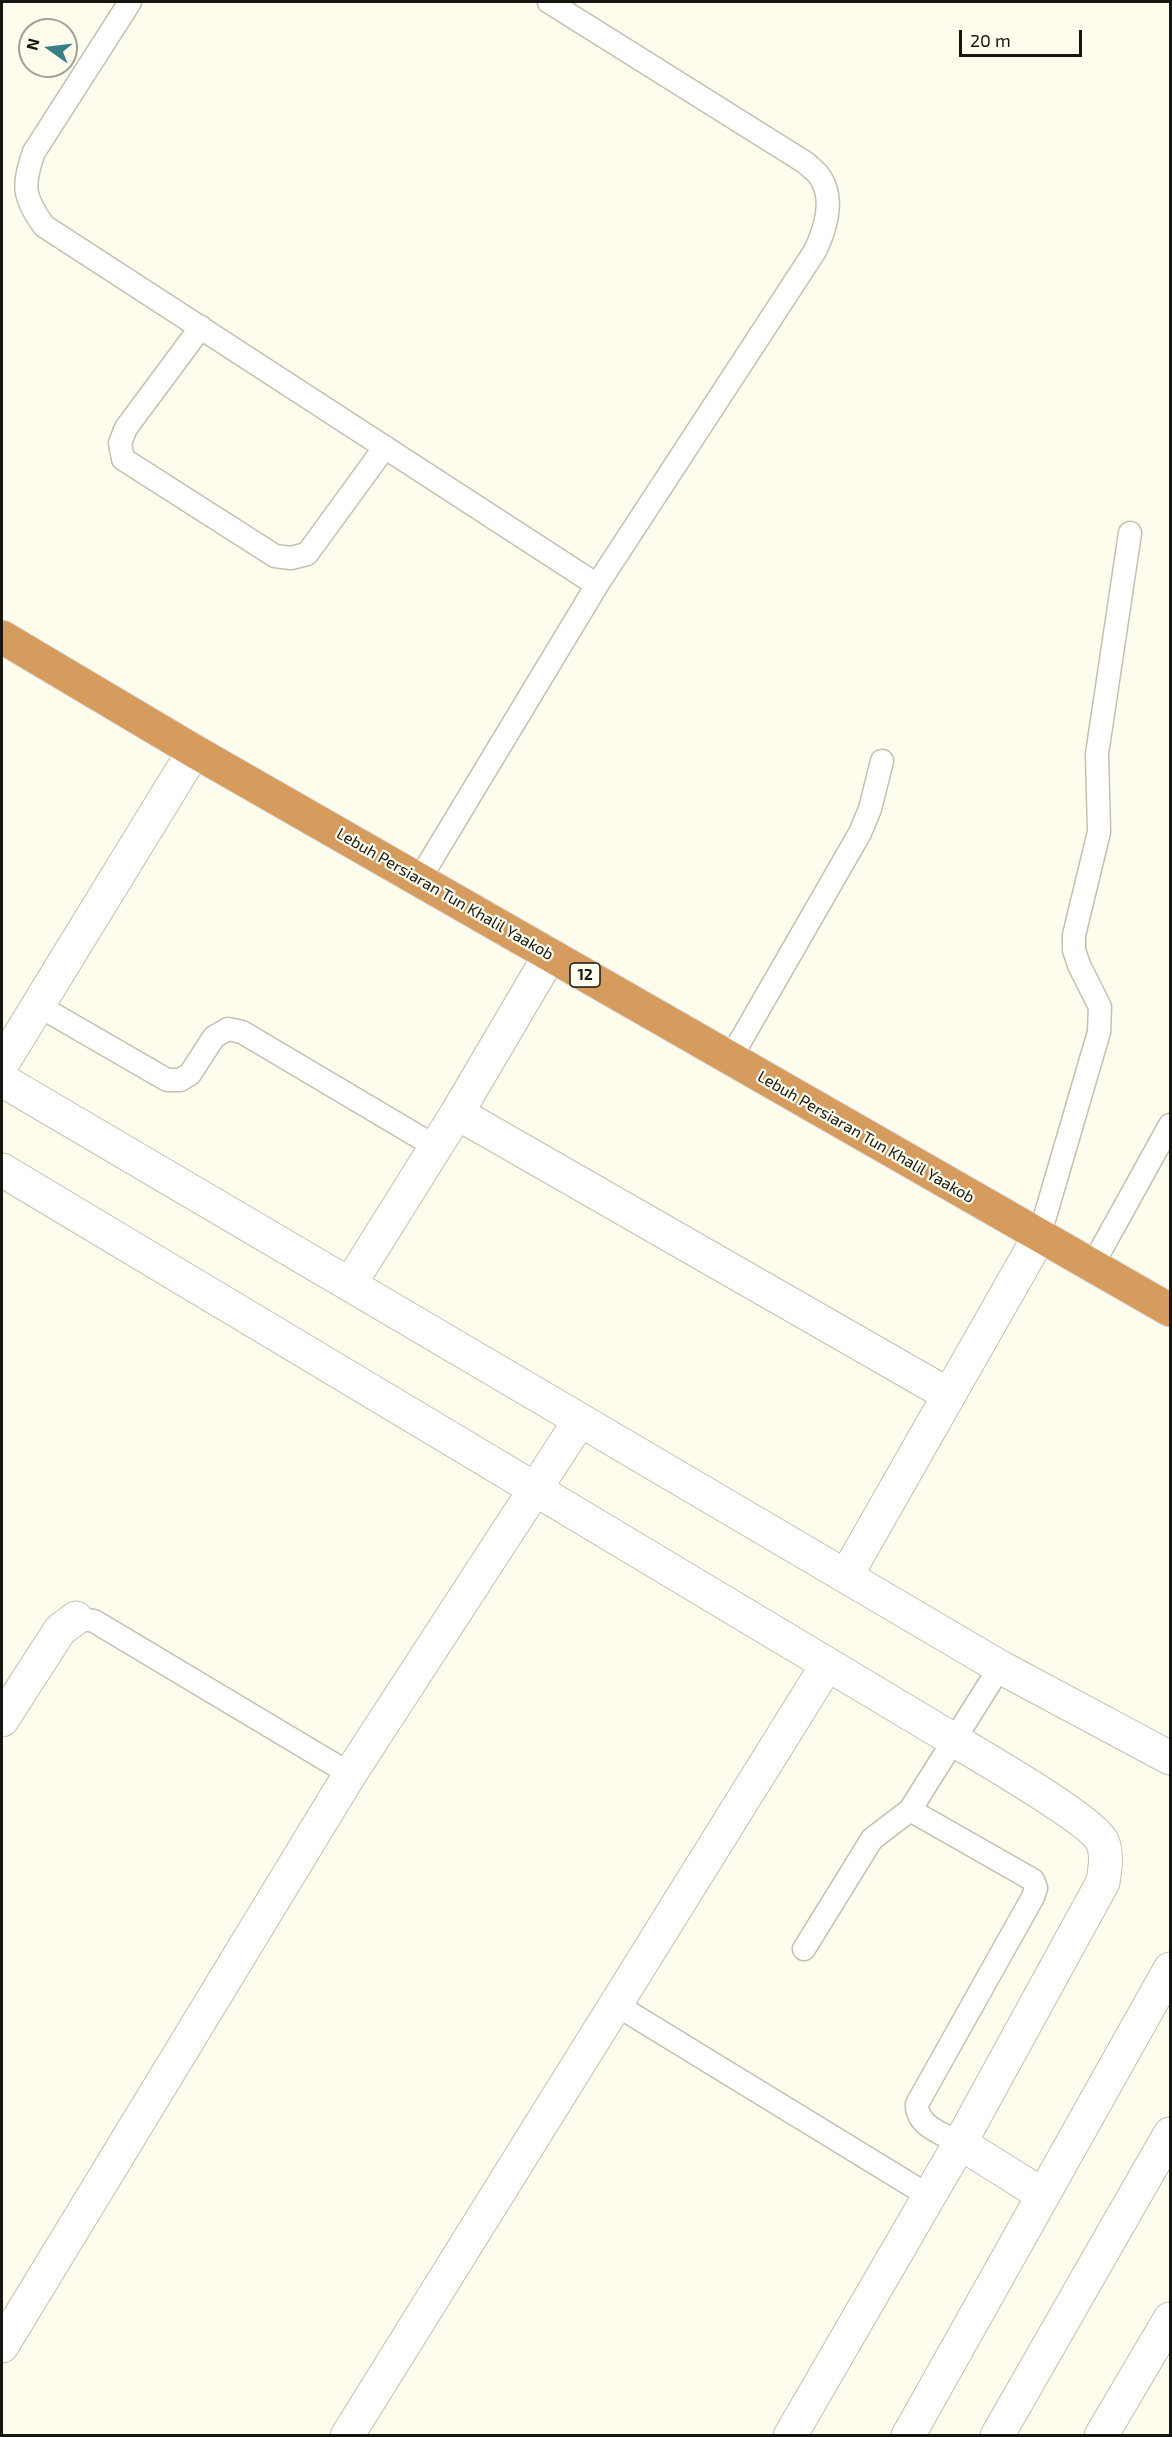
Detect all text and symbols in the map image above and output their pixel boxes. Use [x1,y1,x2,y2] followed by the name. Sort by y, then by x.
[18,18,78,78] north arrow
[962,18,1085,56] scale bar
[970,29,1011,51] text: 20 m
[21,36,43,52] text: N
[333,824,557,964] street label: Lebuh Persiaran Tun Khalil Yaakob
[570,963,600,987] road number: 12
[754,1067,978,1207] street label: Lebuh Persiaran Tun Khalil Yaakob

